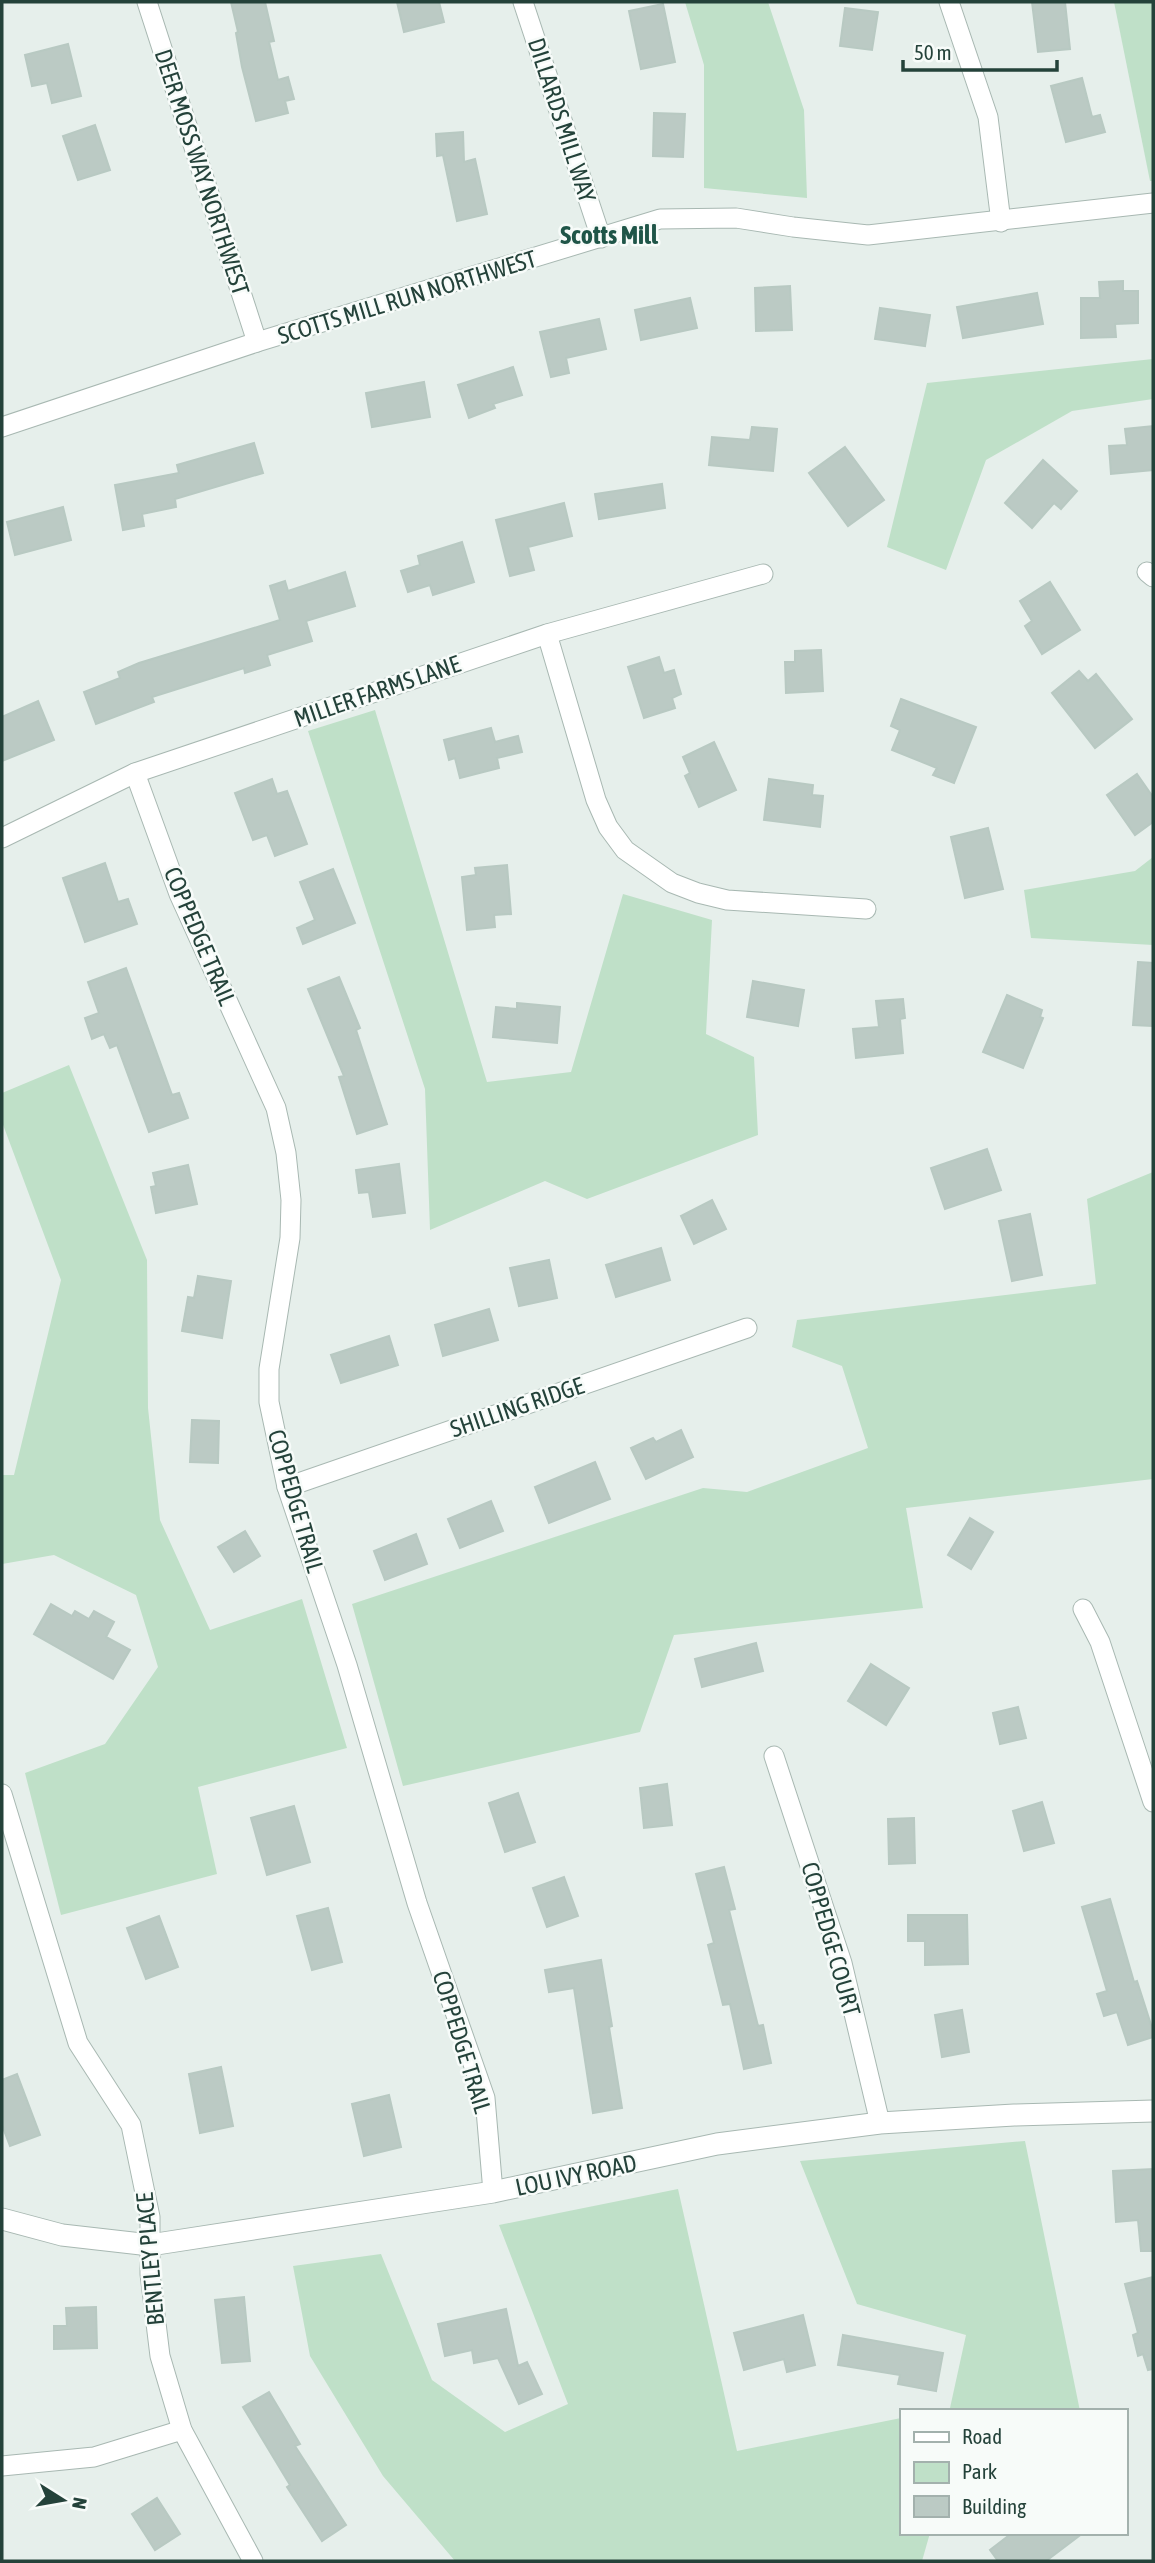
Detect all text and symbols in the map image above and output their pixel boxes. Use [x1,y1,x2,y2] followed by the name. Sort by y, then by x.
[903,28,1057,72] scale bar
[523,35,601,206] street label: DILLARDS MILL WAY
[914,40,952,64] text: 50 m
[149,46,255,299] street label: DEER MOSS WAY NORTHWEST
[560,220,659,250] district label: Scotts Mill
[274,245,540,349] street label: SCOTTS MILL RUN NORTHWEST
[290,650,464,732] street label: MILLER FARMS LANE
[159,863,242,1010] street label: COPPEDGE TRAIL
[447,1372,587,1442] street label: SHILLING RIDGE
[263,1426,329,1576] street label: COPPEDGE TRAIL
[796,1859,866,2019] street label: COPPEDGE COURT
[428,1968,497,2117] street label: COPPEDGE TRAIL
[513,2149,639,2201] street label: LOU IVY ROAD
[131,2191,169,2327] street label: BENTLEY PLACE
[900,2409,1127,2535] legend
[962,2424,1002,2448] text: Road
[962,2459,997,2483] text: Park
[28,2465,98,2535] north arrow
[962,2494,1026,2518] text: Building
[68,2496,92,2511] text: N

